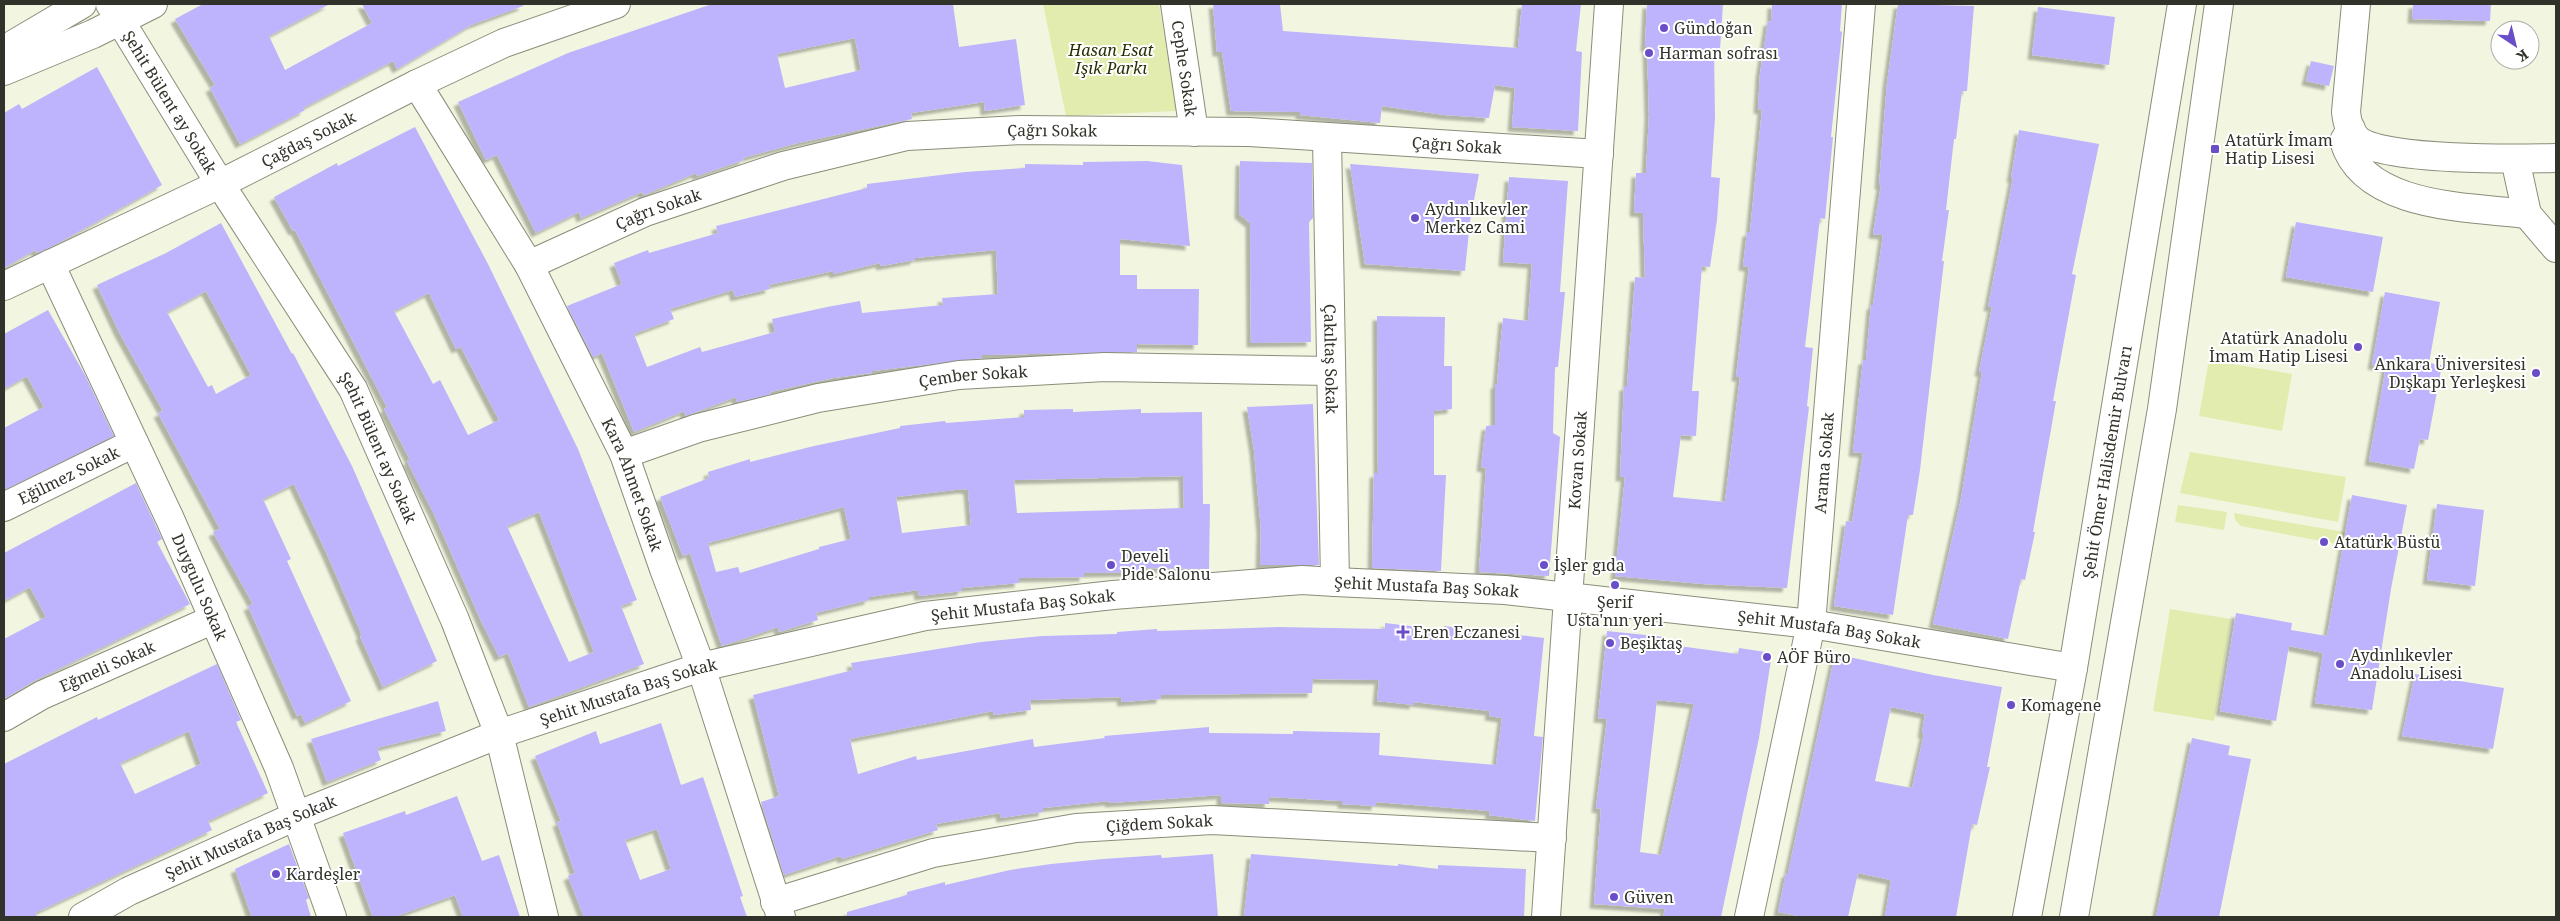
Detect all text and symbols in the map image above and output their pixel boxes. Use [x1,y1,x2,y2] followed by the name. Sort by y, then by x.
[1674,17,1753,39] place label: Gündoğan
[1167,19,1203,118] street label: Cephe Sokak
[2490,20,2540,70] north arrow
[1658,22,1670,34] marker: Gündoğan
[118,26,223,179] street label: Şehit Bülent ay Sokak
[1068,39,1154,79] park label: Hasan Esat Işık Parkı
[1659,42,1778,64] place label: Harman sofrası
[2512,45,2532,67] text: K
[1643,47,1655,59] marker: Harman sofrası
[257,106,360,172] street label: Çağdaş Sokak
[1007,119,1098,142] street label: Çağrı Sokak
[2225,129,2333,169] place label: Atatürk İmam Hatip Lisesi
[1411,131,1503,159] street label: Çağrı Sokak
[2209,143,2221,155] marker: Atatürk İmam Hatip Lisesi
[612,183,705,235] street label: Çağrı Sokak
[1425,198,1528,238] place label: Aydınlıkevler Merkez Cami
[1409,212,1421,224] marker: Aydınlıkevler Merkez Cami
[1319,304,1343,415] street label: Çakıltaş Sokak
[2209,327,2348,367] place label: Atatürk Anadolu İmam Hatip Lisesi
[2352,341,2364,353] marker: Atatürk Anadolu İmam Hatip Lisesi
[2077,344,2137,580] street label: Şehit Ömer Halisdemir Bulvarı
[2375,353,2526,393] place label: Ankara Üniversitesi Dışkapı Yerleşkesi
[917,360,1029,392] street label: Çember Sokak
[2530,367,2542,379] marker: Ankara Üniversitesi Dışkapı Yerleşkesi
[334,368,422,527] street label: Şehit Bülent ay Sokak
[1563,410,1592,510] street label: Kovan Sokak
[1809,411,1839,515] street label: Arama Sokak
[597,414,668,555] street label: Kara Ahmet Sokak
[14,441,124,509] street label: Eğilmez Sokak
[167,530,233,644] street label: Duygulu Sokak
[2334,531,2440,553] place label: Atatürk Büstü
[2318,536,2330,548] marker: Atatürk Büstü
[1121,545,1211,585] place label: Develi Pide Salonu
[1554,554,1625,576] place label: İşler gıda
[1105,559,1117,571] marker: Develi Pide Salonu
[1538,559,1550,571] marker: İşler gıda
[1334,571,1521,603] street label: Şehit Mustafa Baş Sokak
[1609,579,1621,591] marker: Şerif Usta'nın yeri
[930,584,1117,626] street label: Şehit Mustafa Baş Sokak
[1567,591,1663,631] place label: Şerif Usta'nın yeri
[1736,605,1923,653] street label: Şehit Mustafa Baş Sokak
[1413,621,1520,643] place label: Eren Eczanesi
[1397,626,1409,638] marker: Eren Eczanesi
[1620,632,1683,654] place label: Beşiktaş
[56,635,159,697] street label: Eğmeli Sokak
[1604,637,1616,649] marker: Beşiktaş
[2350,644,2462,684] place label: Aydınlıkevler Anadolu Lisesi
[1777,646,1851,668] place label: AÖF Büro
[1761,651,1773,663] marker: AÖF Büro
[537,653,720,731] street label: Şehit Mustafa Baş Sokak
[2334,658,2346,670] marker: Aydınlıkevler Anadolu Lisesi
[2021,694,2101,716] place label: Komagene
[2005,699,2017,711] marker: Komagene
[162,790,340,884] street label: Şehit Mustafa Baş Sokak
[1105,809,1214,837] street label: Çiğdem Sokak
[286,863,361,885] place label: Kardeşler
[270,868,282,880] marker: Kardeşler
[1624,886,1674,908] place label: Güven
[1608,891,1620,903] marker: Güven

